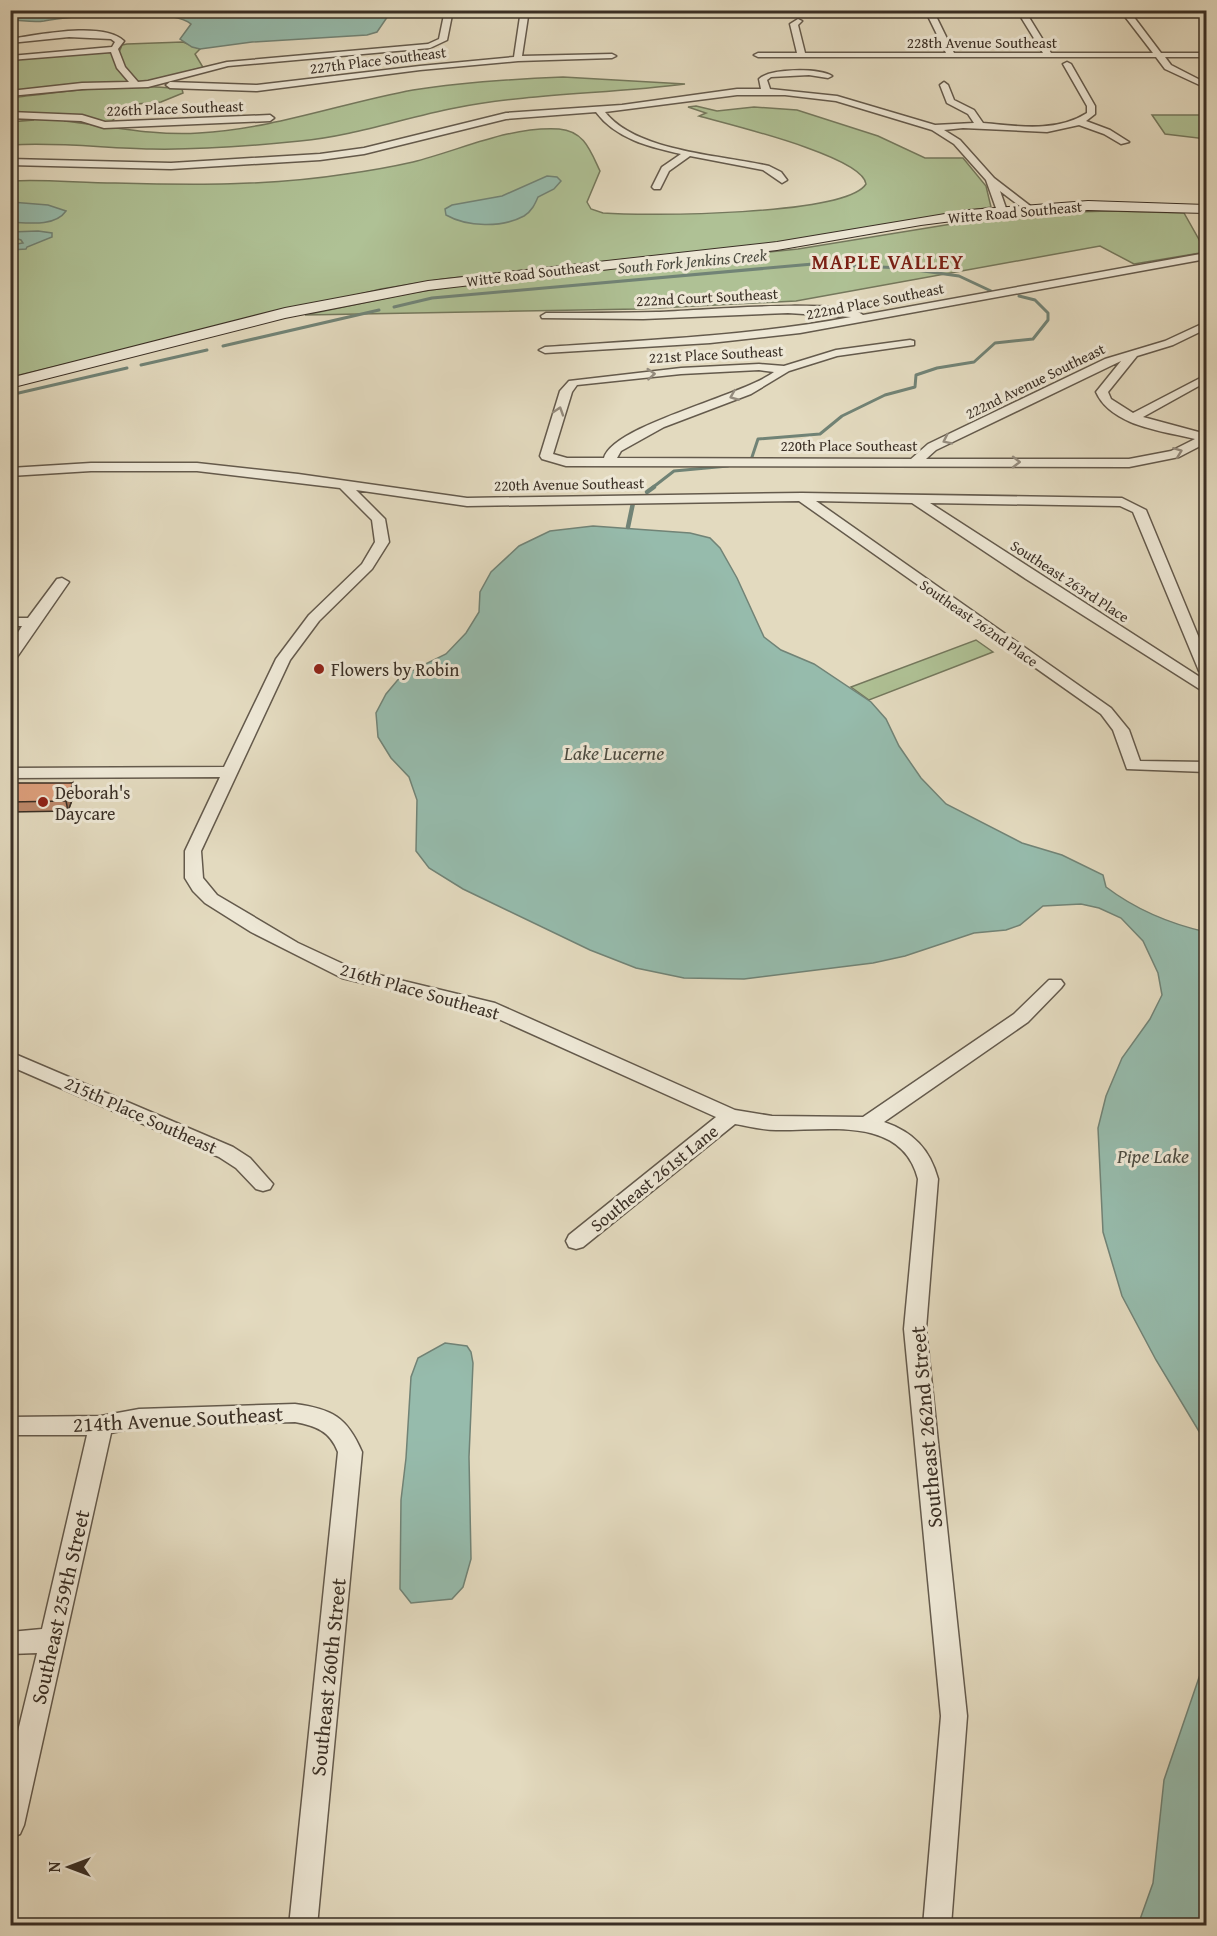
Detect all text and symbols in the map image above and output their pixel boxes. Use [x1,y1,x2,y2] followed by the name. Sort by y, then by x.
[907,32,1058,53] street label: 228th Avenue Southeast
[309,41,448,79] street label: 227th Place Southeast
[106,95,245,121] street label: 226th Place Southeast
[947,196,1084,228] street label: Witte Road Southeast
[616,242,768,279] water label: South Fork Jenkins Creek
[811,247,965,276] district label: MAPLE VALLEY
[465,254,602,292] street label: Witte Road Southeast
[804,277,946,325] street label: 222nd Place Southeast
[635,283,779,311] street label: 222nd Court Southeast
[962,338,1109,424] street label: 222nd Avenue Southeast
[648,340,785,368] street label: 221st Place Southeast
[647,367,656,380] one-way arrow
[729,389,740,401] one-way arrow
[552,406,565,417] one-way arrow
[943,432,954,444] one-way arrow
[780,435,918,456] street label: 220th Place Southeast
[1172,447,1183,460] one-way arrow
[1011,456,1020,468] one-way arrow
[494,472,645,496] street label: 220th Avenue Southeast
[1007,535,1133,627] street label: Southeast 263rd Place
[916,574,1042,672] street label: Southeast 262nd Place
[331,656,459,683] place label: Flowers by Robin
[312,662,326,676] marker: Flowers by Robin
[563,738,664,767] water label: Lake Lucerne
[55,779,131,827] place label: Deborah's Daycare
[36,795,50,809] marker: Deborah's Daycare
[337,955,503,1027] street label: 216th Place Southeast
[60,1069,222,1161] street label: 215th Place Southeast
[584,1118,724,1238] street label: Southeast 261st Lane
[1116,1141,1189,1170] water label: Pipe Lake
[902,1324,950,1529] street label: Southeast 262nd Street
[72,1398,284,1440] street label: 214th Avenue Southeast
[23,1506,98,1707] street label: Southeast 259th Street
[302,1576,354,1778] street label: Southeast 260th Street
[39,1837,99,1897] north arrow
[42,1861,66,1872] text: N

